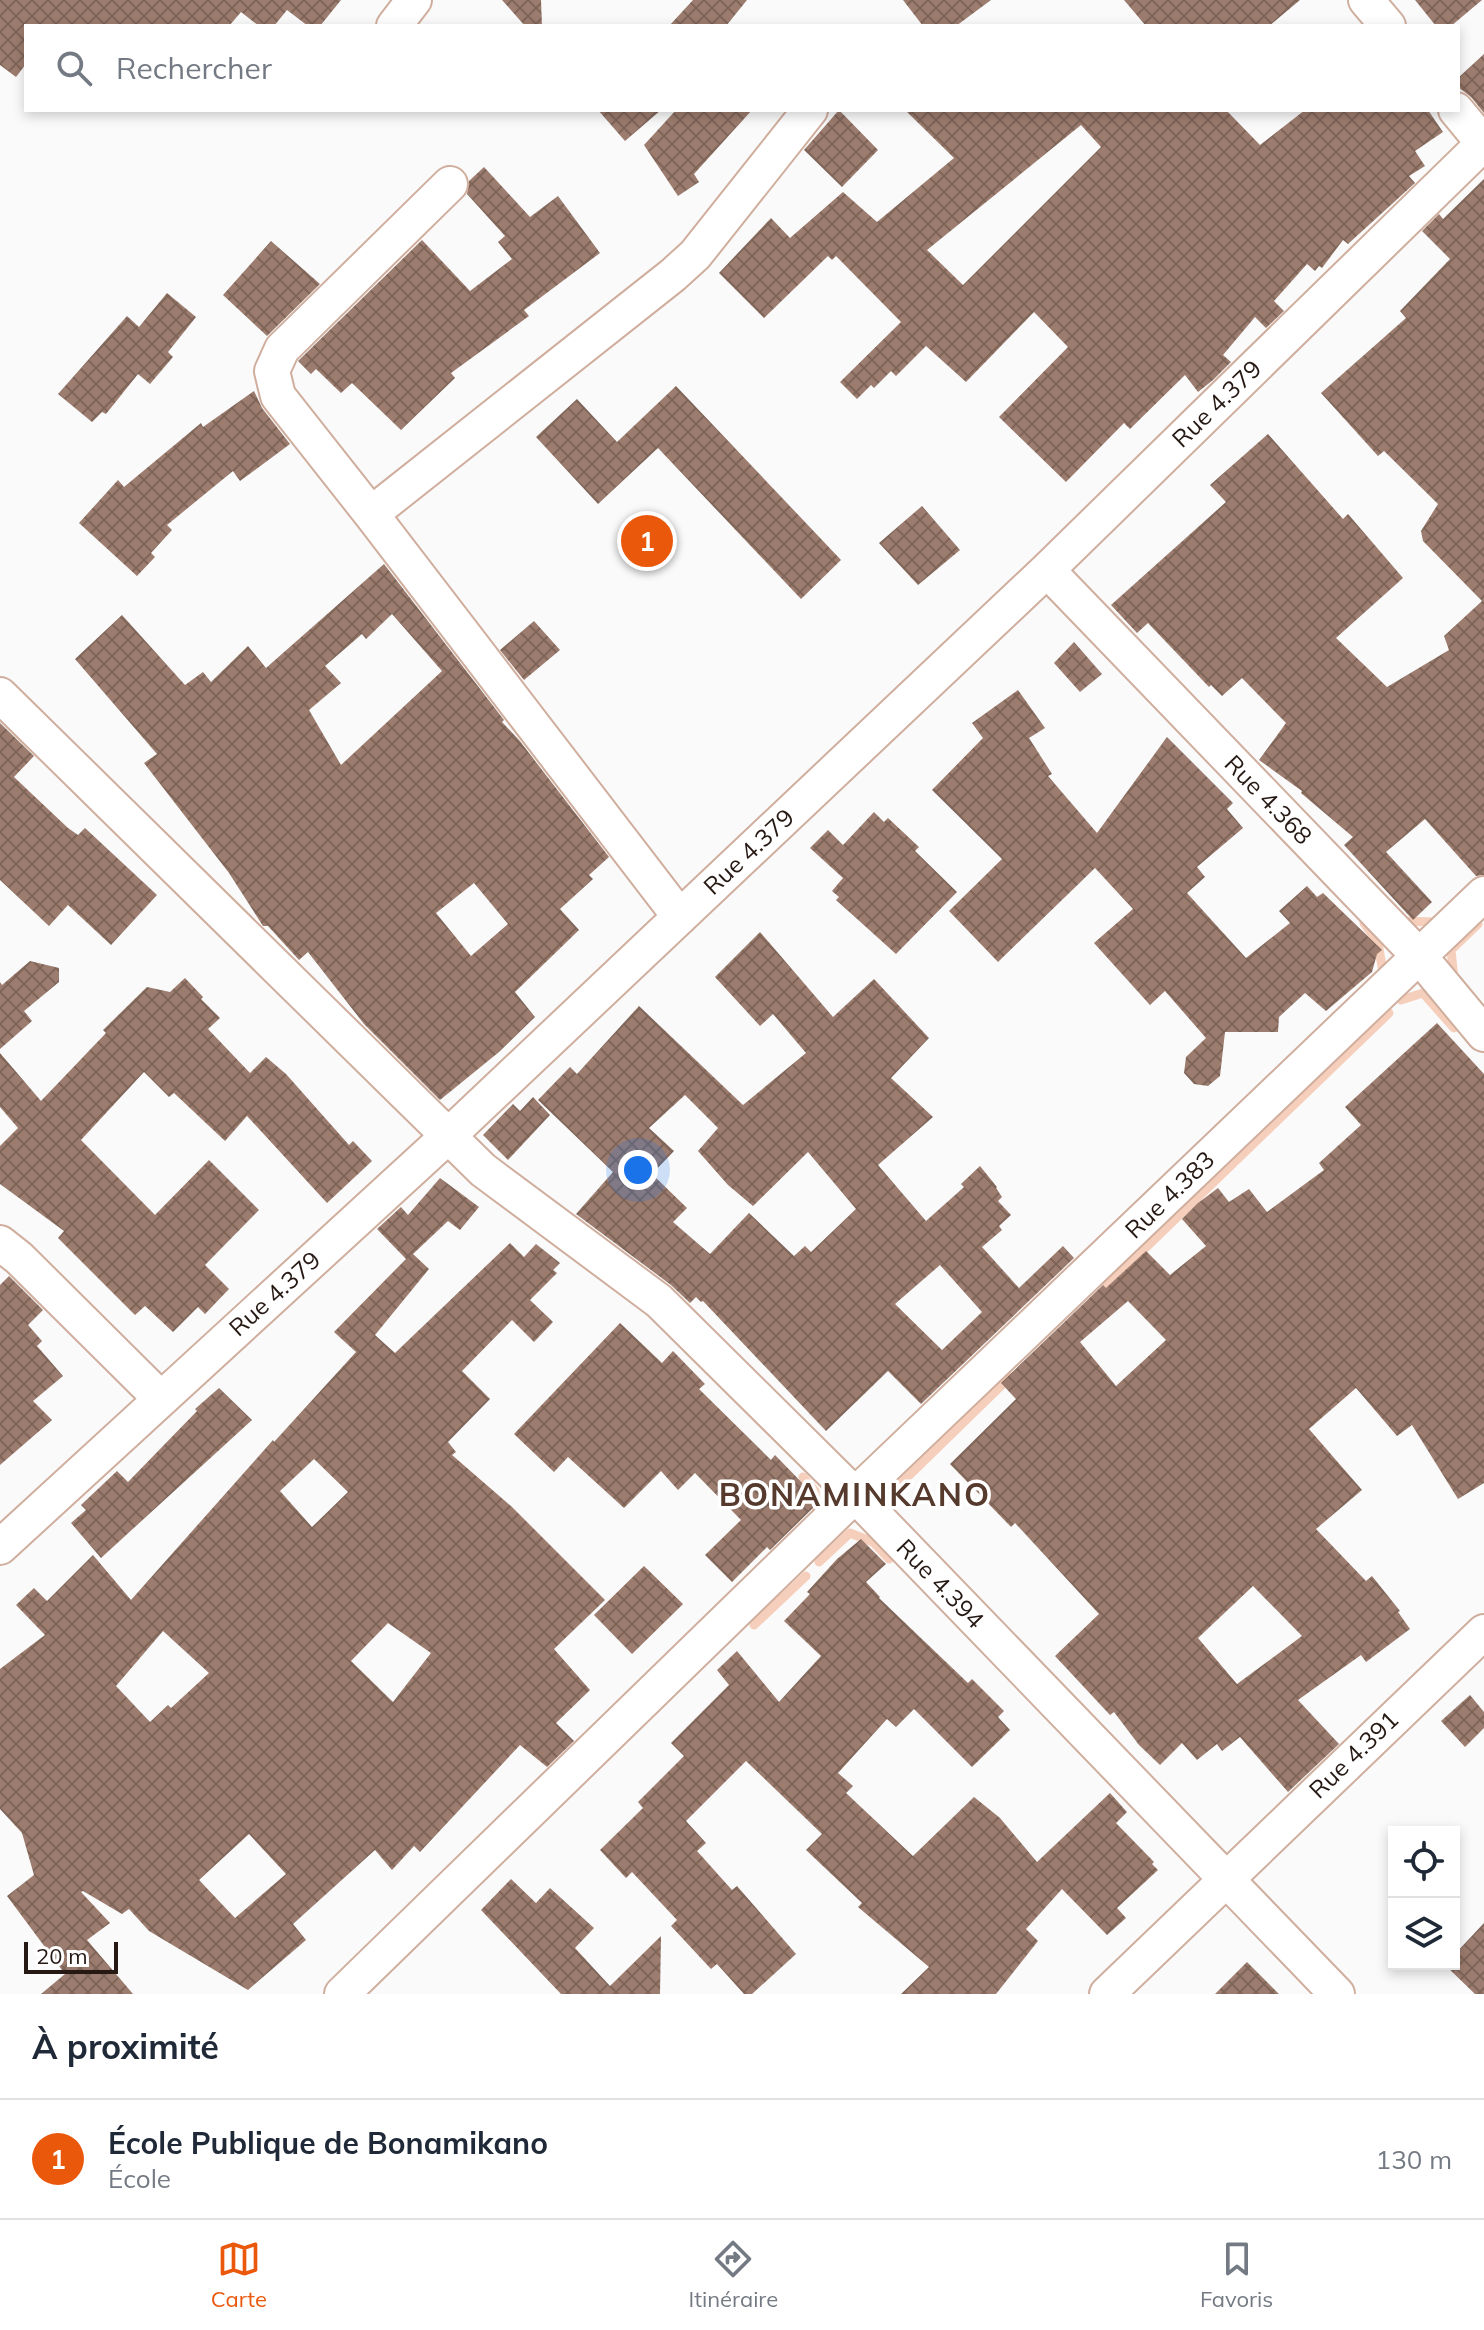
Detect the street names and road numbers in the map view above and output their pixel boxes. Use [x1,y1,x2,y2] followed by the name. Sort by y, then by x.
[1165,353,1267,453] street label: Rue 4.379
[1219,748,1319,850] street label: Rue 4.368
[697,802,800,901] street label: Rue 4.379
[1118,1144,1220,1244] street label: Rue 4.383
[222,1244,326,1342] street label: Rue 4.379
[891,1532,991,1634] street label: Rue 4.394
[1302,1704,1404,1804] street label: Rue 4.391

